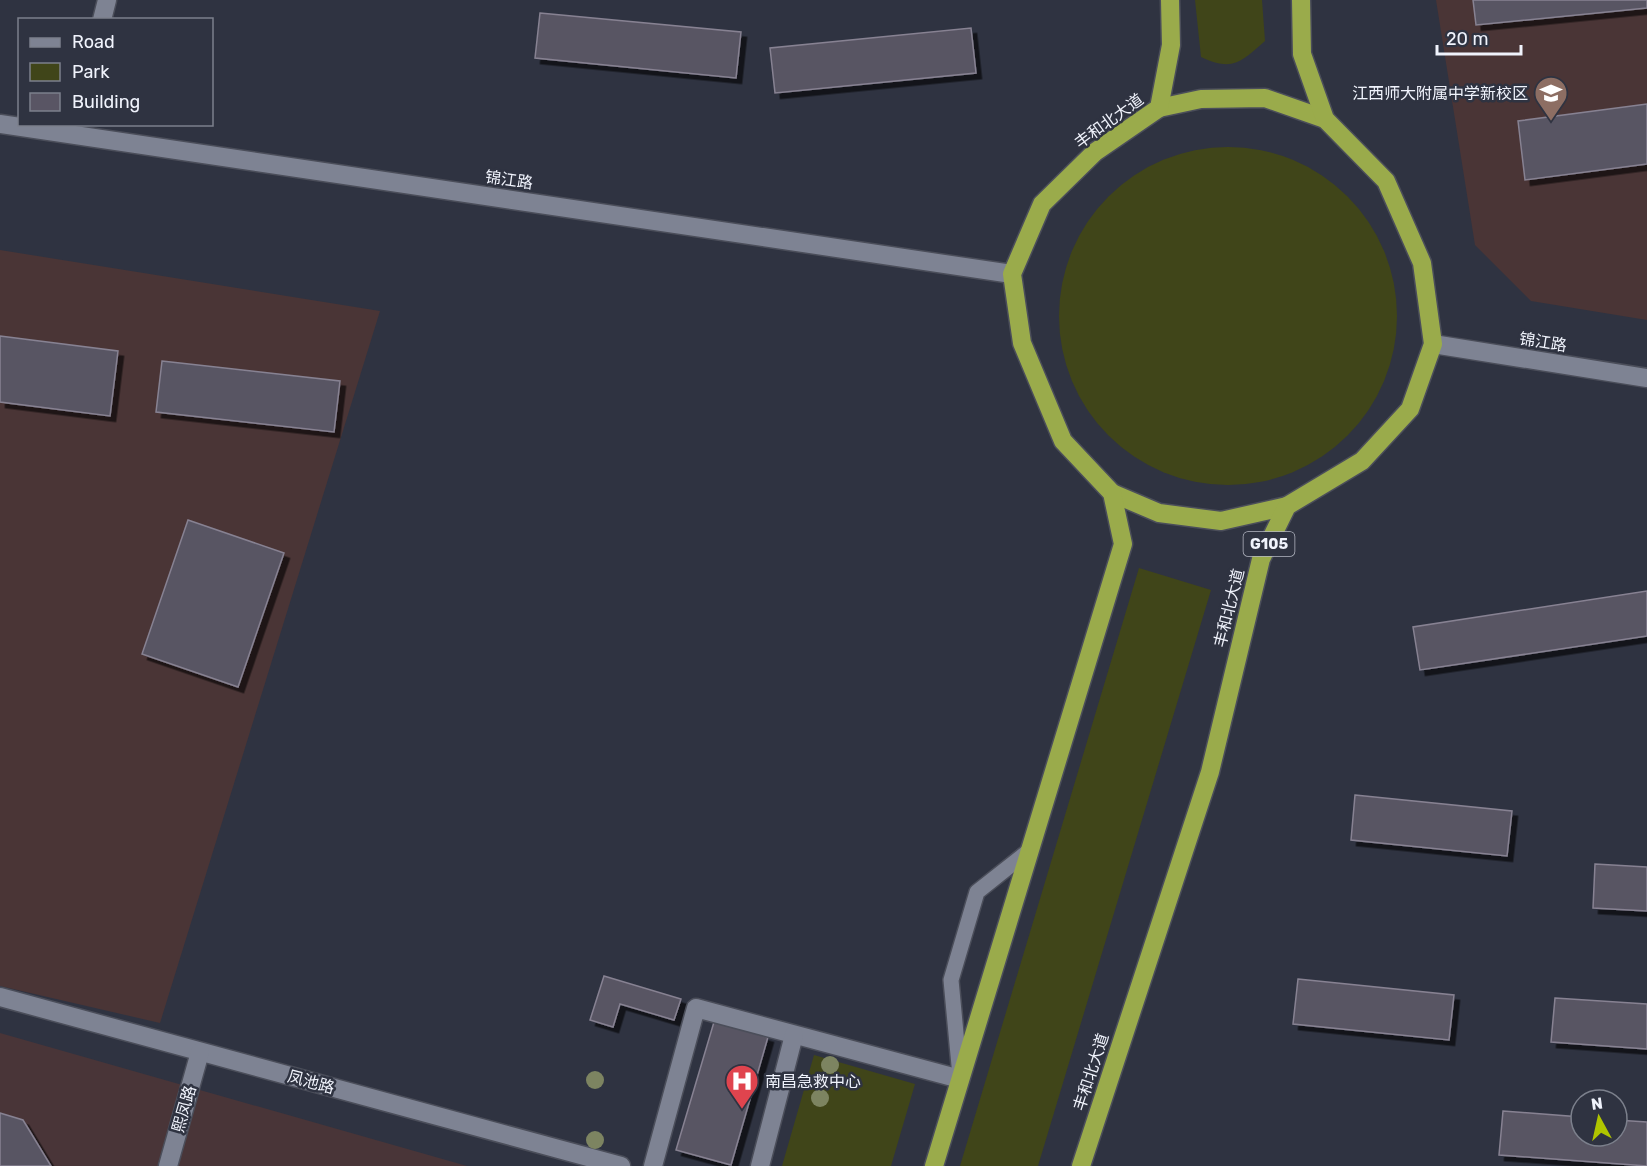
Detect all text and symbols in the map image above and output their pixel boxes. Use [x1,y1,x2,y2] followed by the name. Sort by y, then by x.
[18,18,213,126] legend
[1437,18,1521,56] scale bar
[1446,28,1488,50] text: 20 m
[72,31,115,53] text: Road
[72,61,110,83] text: Park
[1533,75,1569,122] school or university icon: 江西师大附属中学新校区
[1352,84,1528,103] place label: 江西师大附属中学新校区
[1071,90,1147,152] street label: 丰和北大道
[72,91,140,113] text: Building
[484,167,534,193] street label: 锦江路
[1518,329,1568,355] street label: 锦江路
[1244,532,1294,556] road number: G105
[1210,567,1248,649] street label: 丰和北大道
[1070,1031,1112,1113] street label: 丰和北大道
[724,1063,760,1110] hospital icon: 南昌急救中心
[285,1067,337,1097] street label: 凤池路
[765,1072,861,1091] place label: 南昌急救中心
[168,1083,200,1135] street label: 熙凤路
[1569,1088,1629,1148] north arrow
[1590,1093,1604,1114] text: N

